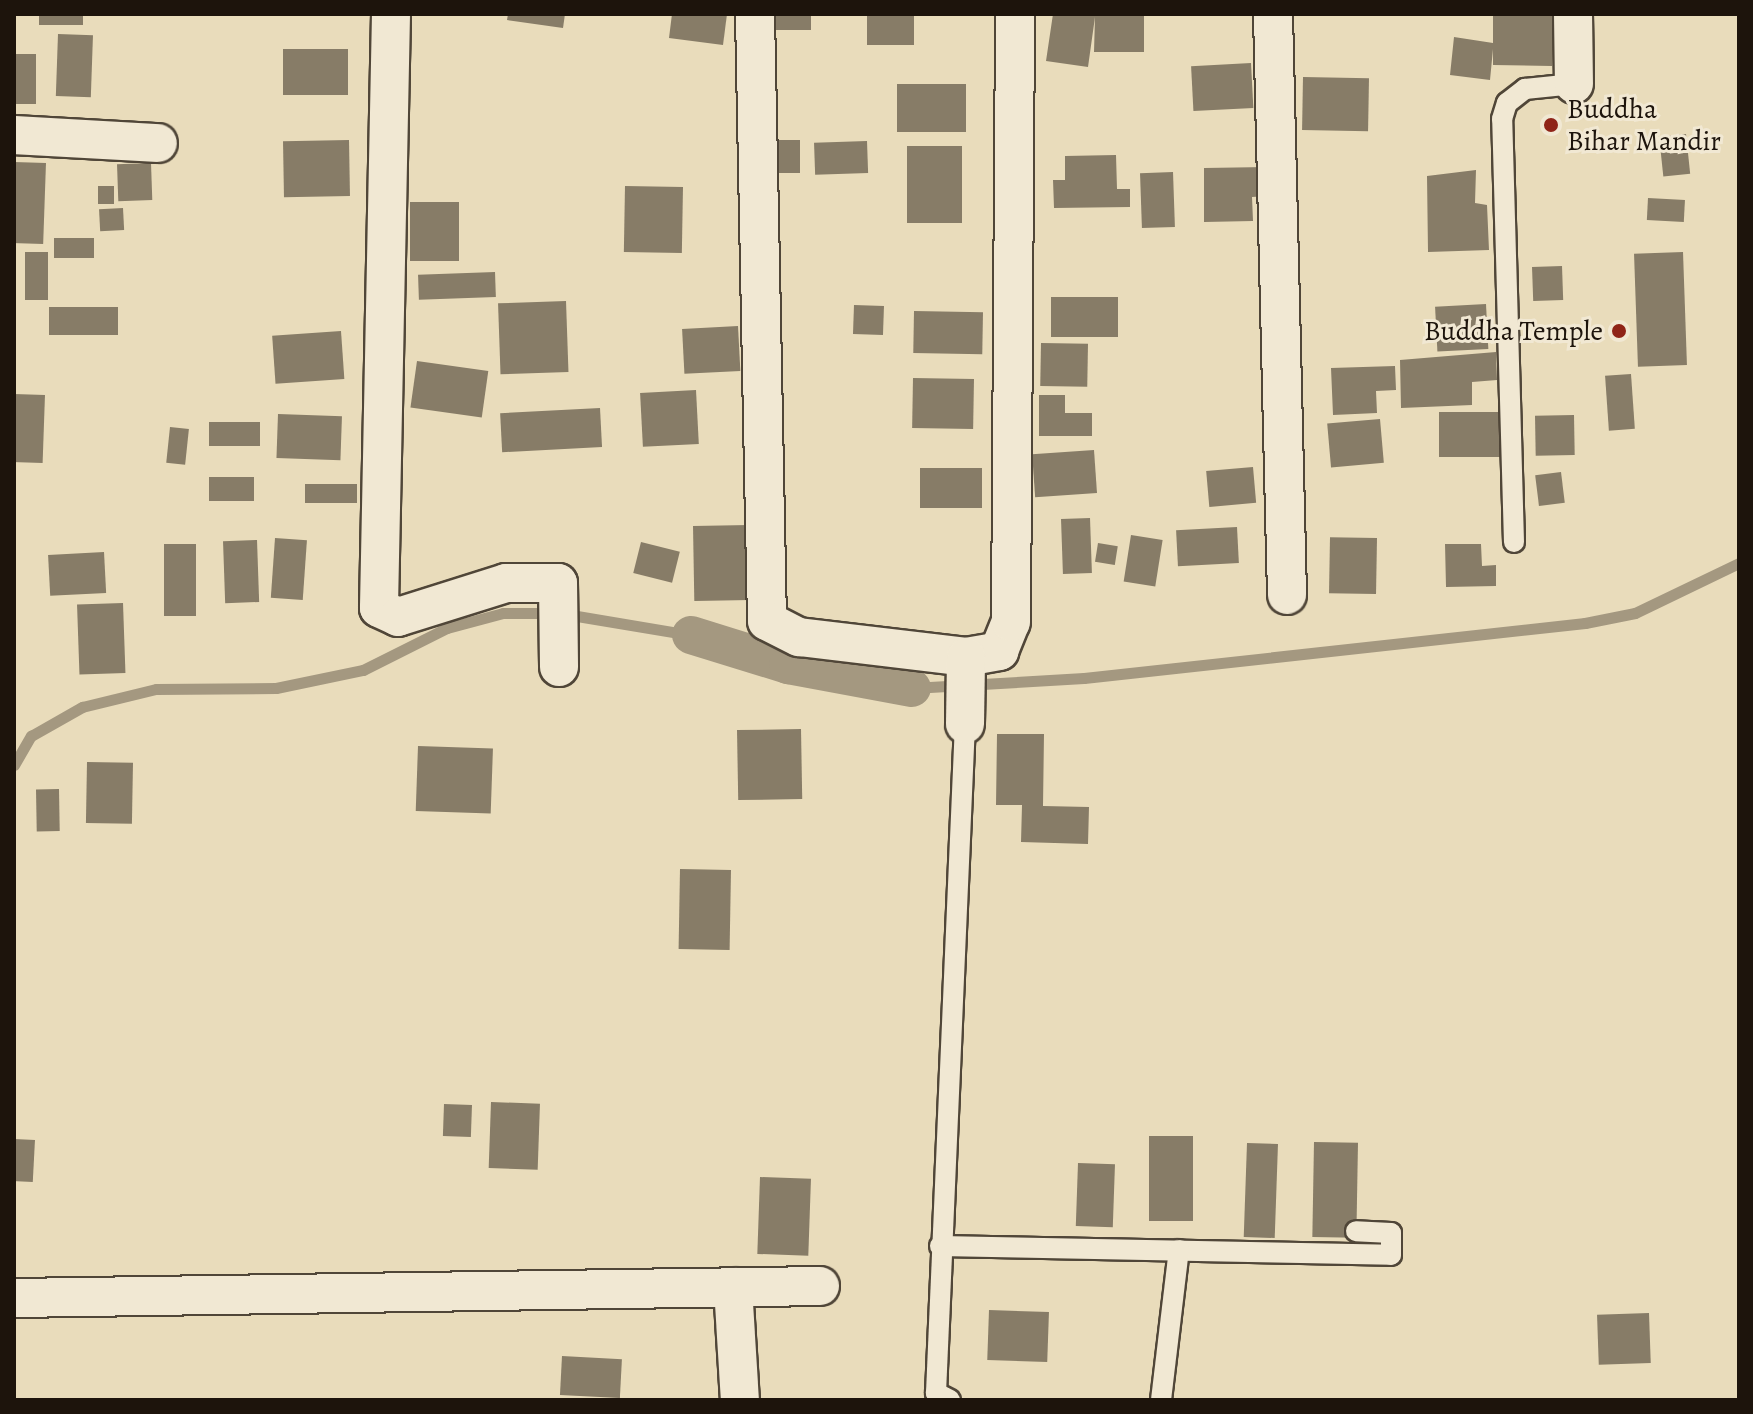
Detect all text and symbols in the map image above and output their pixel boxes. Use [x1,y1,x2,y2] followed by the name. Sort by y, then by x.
[1567,92,1721,158] place label: Buddha Bihar Mandir
[1542,116,1560,134] marker: Buddha Bihar Mandir
[1424,314,1603,348] place label: Buddha Temple
[1610,322,1628,340] marker: Buddha Temple

